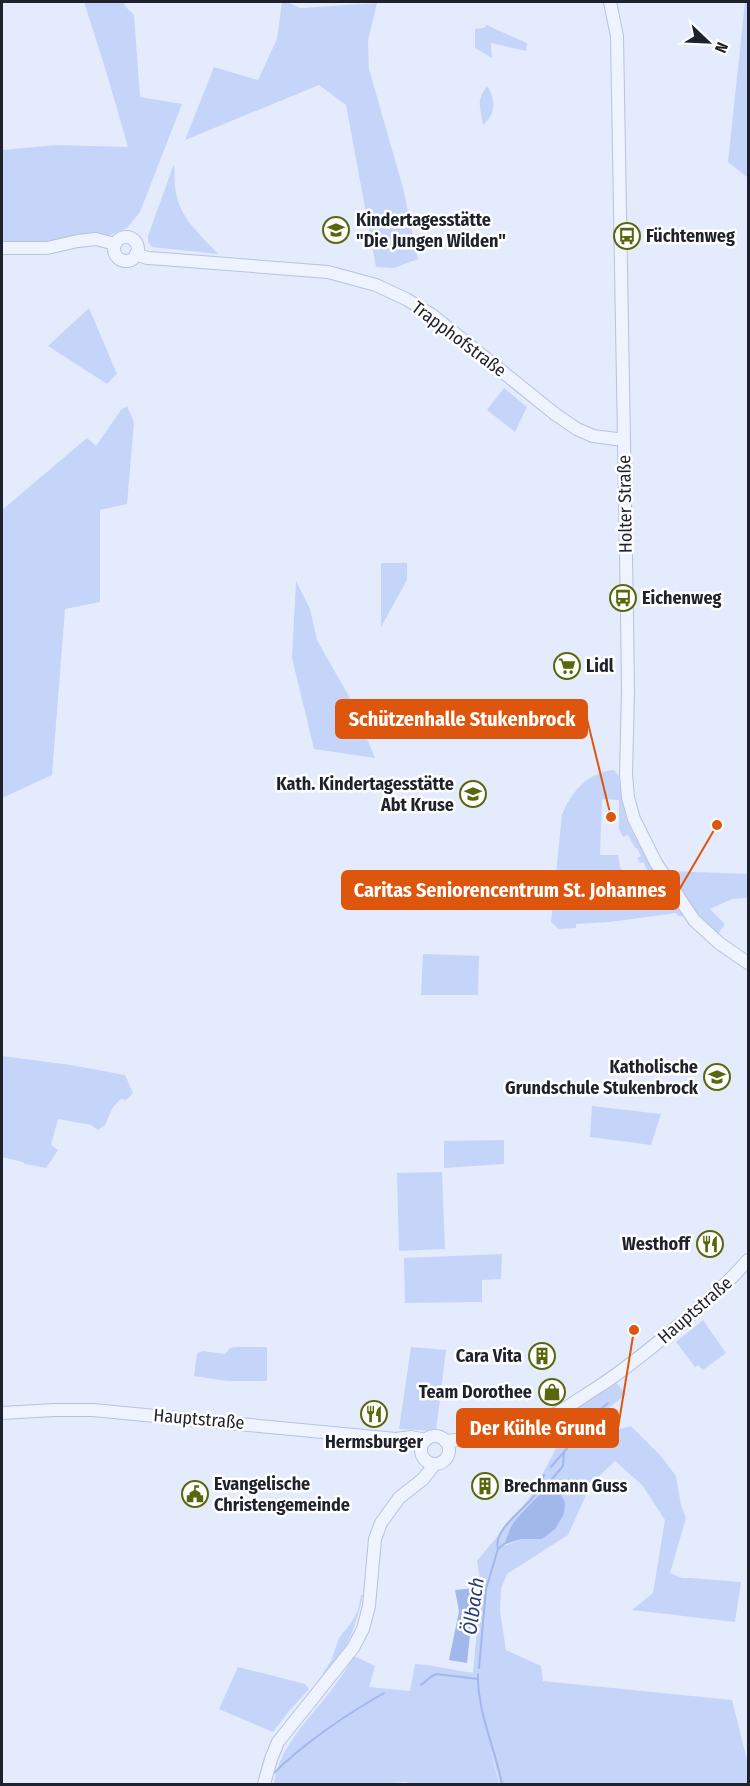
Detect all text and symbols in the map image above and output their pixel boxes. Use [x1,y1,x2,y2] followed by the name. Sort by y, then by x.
[678,12,738,72] north arrow
[711,40,732,56] text: N
[356,209,506,252] place label: Kindertagesstätte "Die Jungen Wilden"
[321,215,351,245] school or university icon: Kindertagesstätte "Die Jungen Wilden"
[612,221,642,251] bus stop icon: Füchtenweg
[646,225,735,247] place label: Füchtenweg
[407,296,511,382] street label: Trapphofstraße
[613,455,637,553] street label: Holter Straße
[608,583,638,613] bus stop icon: Eichenweg
[642,587,722,609] place label: Eichenweg
[552,651,582,681] supermarket icon: Lidl
[586,655,614,677] place label: Lidl
[336,700,587,738] callout: Schützenhalle Stukenbrock
[349,707,576,731] text: Schützenhalle Stukenbrock
[276,773,454,816] place label: Kath. Kindertagesstätte Abt Kruse
[458,779,488,809] school or university icon: Kath. Kindertagesstätte Abt Kruse
[342,871,679,909] callout: Caritas Seniorencentrum St. Johannes
[354,878,667,902] text: Caritas Seniorencentrum St. Johannes
[505,1056,699,1099] place label: Katholische Grundschule Stukenbrock
[702,1062,732,1092] school or university icon: Katholische Grundschule Stukenbrock
[695,1229,725,1259] restaurant icon: Westhoff
[622,1233,692,1255] place label: Westhoff
[653,1272,737,1348] street label: Hauptstraße
[527,1341,557,1371] building icon: Cara Vita
[456,1345,522,1367] place label: Cara Vita
[537,1377,567,1407] shop icon: Team Dorothee
[419,1381,532,1403] place label: Team Dorothee
[359,1399,389,1429] restaurant icon: Hermsburger
[153,1404,246,1434] street label: Hauptstraße
[457,1409,618,1447] callout: Der Kühle Grund
[470,1416,606,1440] text: Der Kühle Grund
[325,1431,423,1453] place label: Hermsburger
[470,1471,500,1501] building icon: Brechmann Guss
[214,1473,350,1516] place label: Evangelische Christengemeinde
[504,1475,628,1497] place label: Brechmann Guss
[180,1479,210,1509] public building icon: Evangelische Christengemeinde
[457,1576,489,1636] water label: Ölbach

